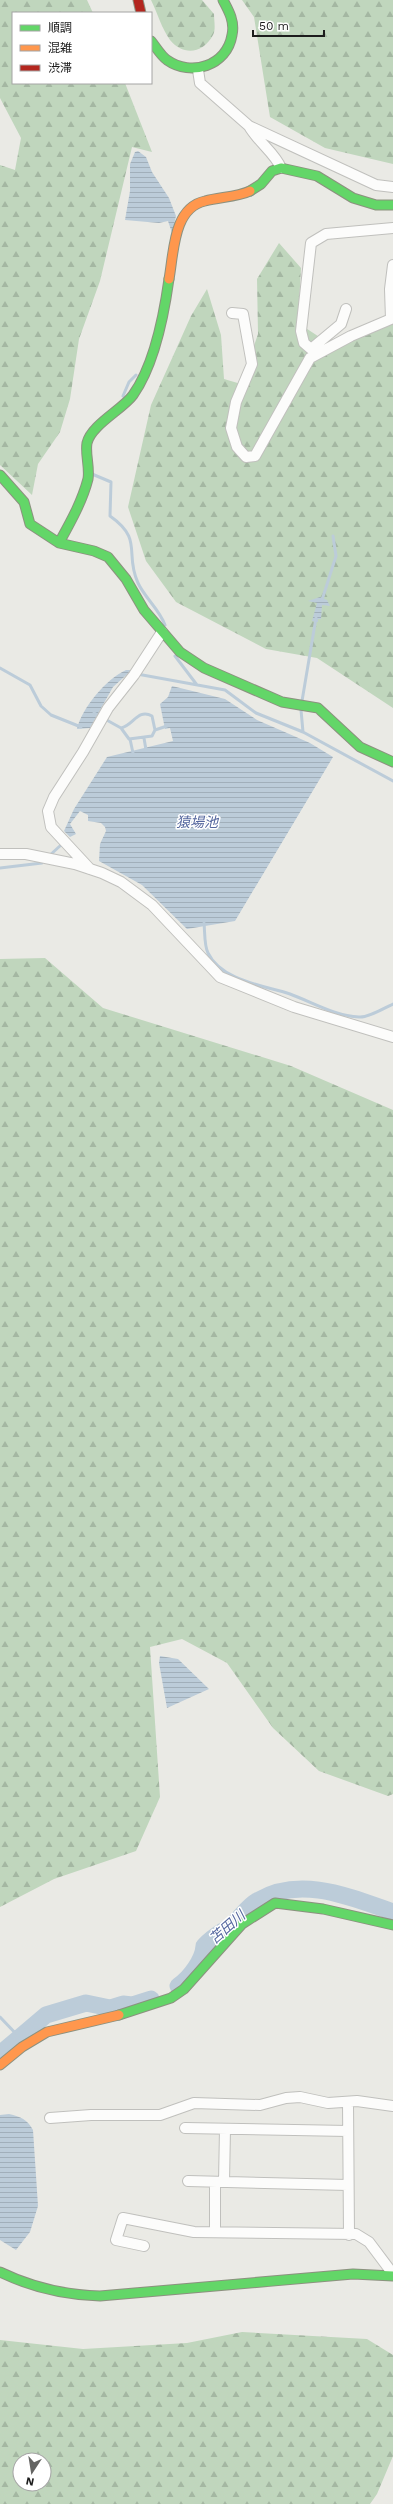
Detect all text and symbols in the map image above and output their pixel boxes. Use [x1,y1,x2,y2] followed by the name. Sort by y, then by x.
[12,12,152,84] legend
[253,12,324,38] scale bar
[259,19,289,33] text: 50 m
[48,21,72,35] text: 順調
[48,41,72,55] text: 混雑
[48,61,72,75] text: 渋滞
[176,814,220,830] water label: 猿場池
[206,1906,250,1947] water label: 苫田川
[12,2452,52,2492] north arrow
[25,2474,35,2488] text: N

